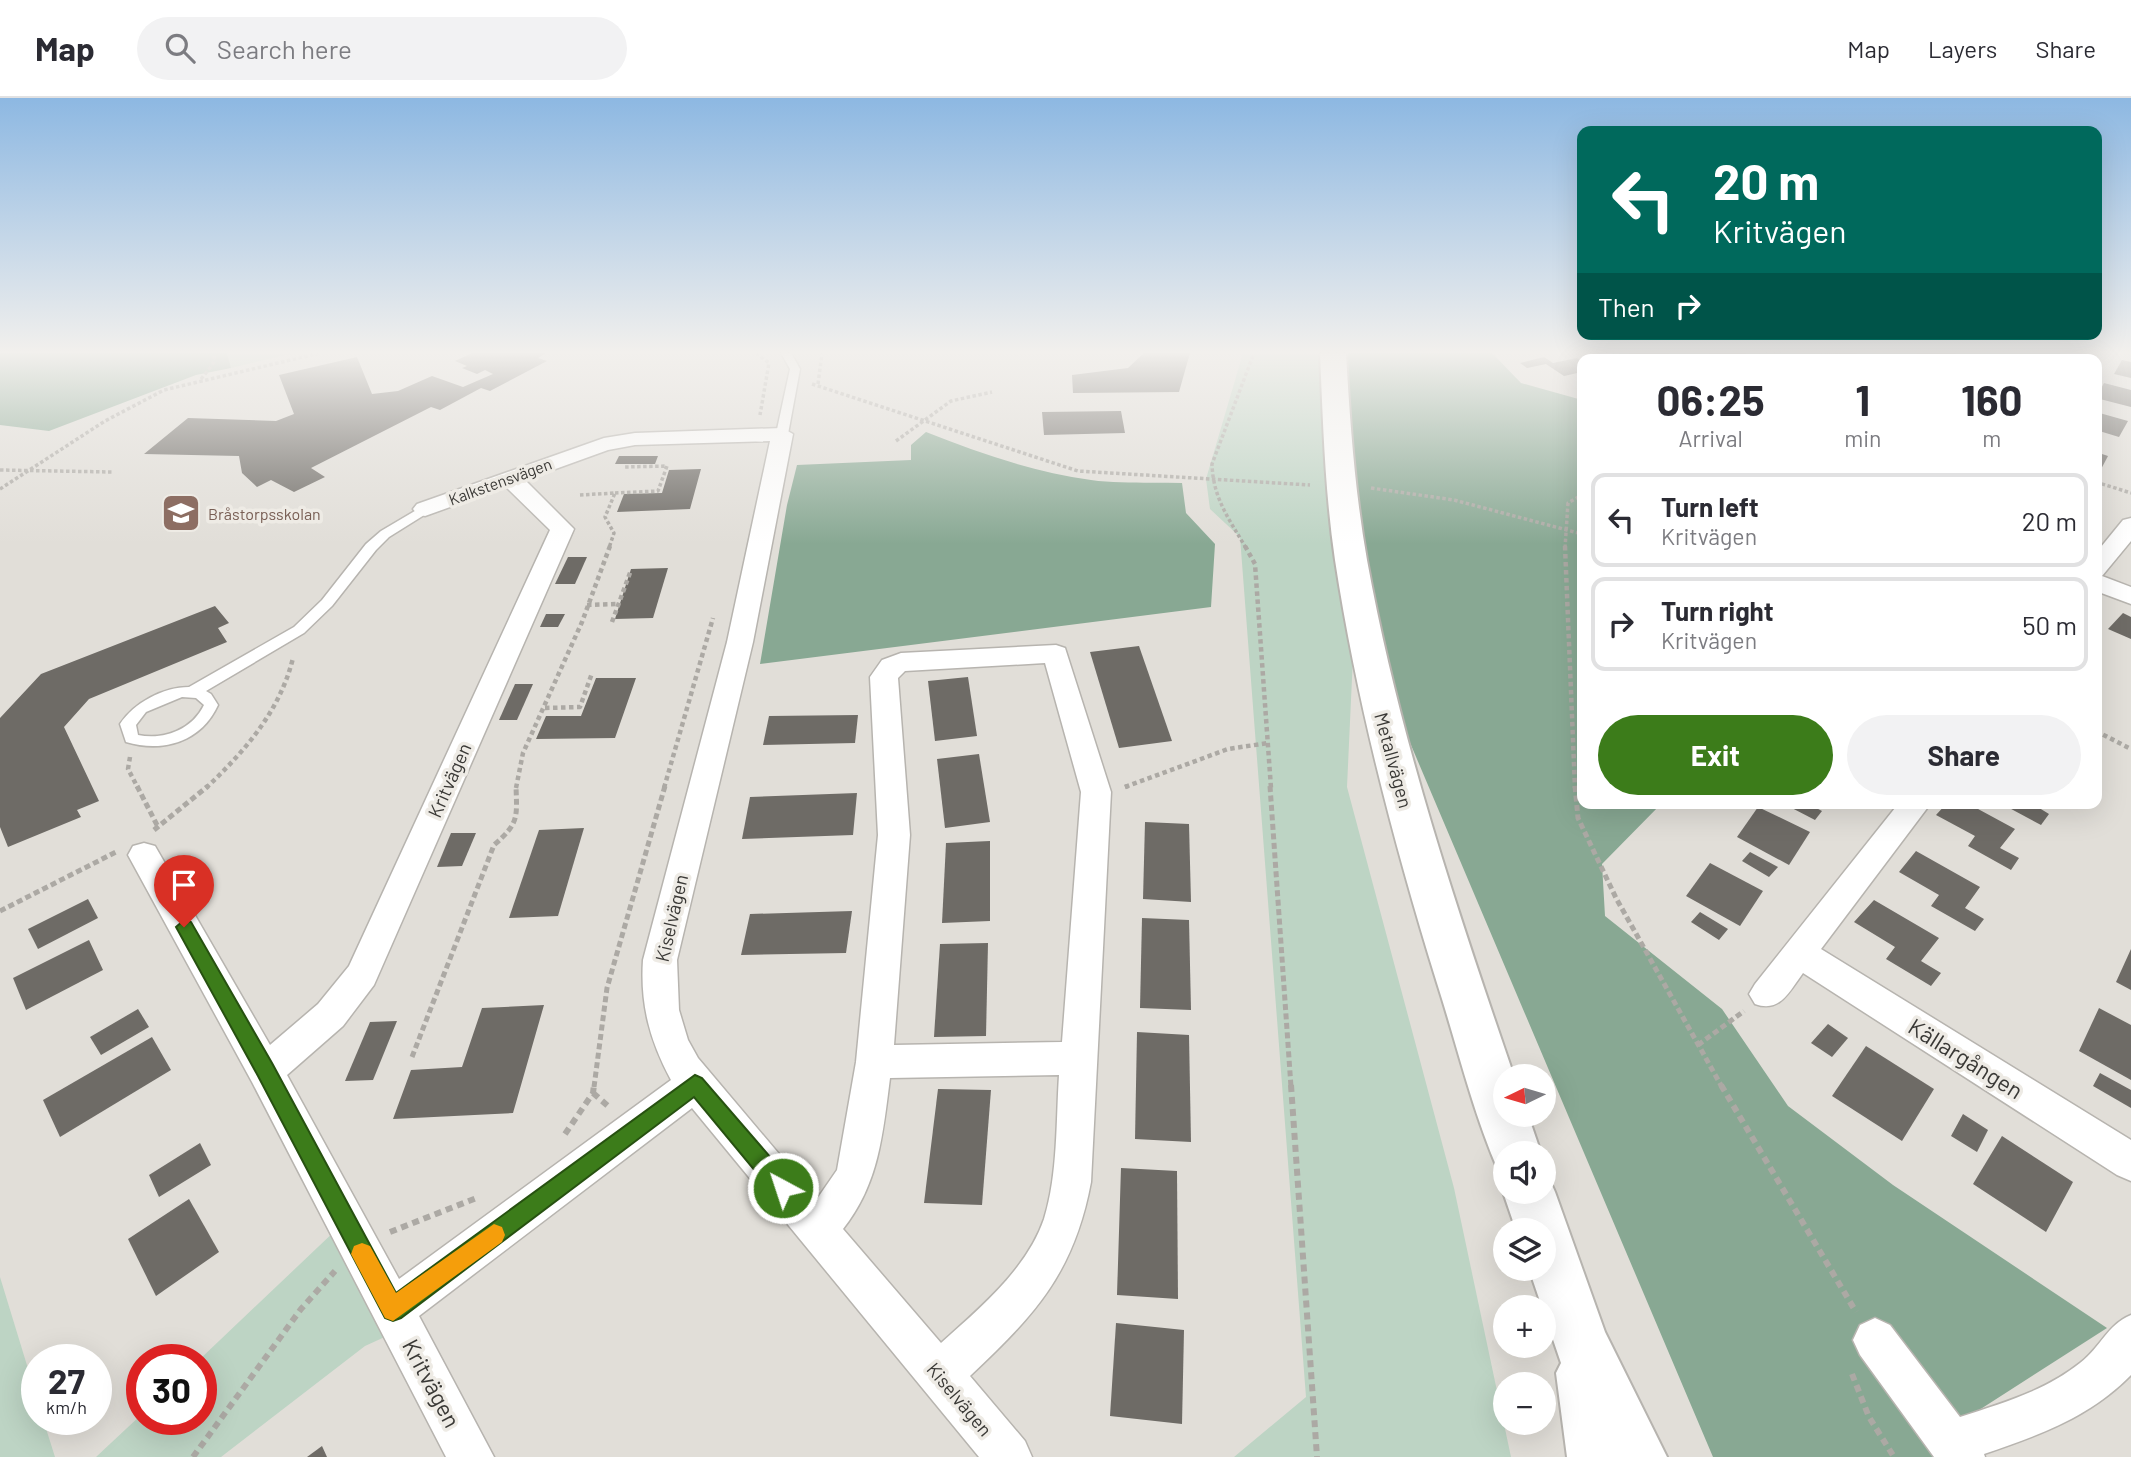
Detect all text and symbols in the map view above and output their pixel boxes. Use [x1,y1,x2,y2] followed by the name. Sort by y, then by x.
[137,17,627,80] search box
[35,28,95,68] text: Map
[161,29,199,67] icon: search
[217,33,352,64] text: Search here
[1847,34,1890,63] text: Map
[1928,34,1997,63] text: Layers
[2035,34,2096,63] text: Share
[1713,151,1819,210] text: 20 m
[1598,154,1689,245] icon: left
[1713,211,1847,249] text: Kritvägen
[1669,287,1707,325] icon: right
[1598,291,1655,322] text: Then
[1657,374,1765,424] text: 06:25
[1855,374,1870,424] text: 1
[1961,374,2022,424] text: 160
[1678,424,1743,452] text: Arrival
[1844,424,1881,452] text: min
[1982,424,2001,452] text: m
[446,454,554,508] street label: Kalkstensvägen
[1661,491,1759,522] text: Turn left
[160,492,202,534] school or university icon: Bråstorpsskolan
[1602,501,1640,539] icon: left
[208,504,321,523] place label: Bråstorpsskolan
[2022,505,2077,536] text: 20 m
[1661,522,1757,550] text: Kritvägen
[1661,595,1774,626] text: Turn right
[1602,605,1640,643] icon: right
[2022,609,2077,640] text: 50 m
[1661,626,1757,654] text: Kritvägen
[1370,710,1418,810] street label: Metallvägen
[1598,715,1833,795] button: Exit
[1847,715,2081,795] button: Share
[422,739,476,821] street label: Kritvägen
[154,855,214,927] pin
[165,866,203,904] icon: arrive
[650,872,692,964] street label: Kiselvägen
[1904,1012,2028,1104] street label: Källargången
[1493,1064,1556,1127] north arrow
[1493,1064,1556,1435] map controls
[1493,1141,1556,1204] button: sound
[746,1151,820,1225] position arrow
[1493,1218,1556,1281] button: layers
[1493,1295,1556,1358] button: +
[397,1334,467,1432] street label: Kritvägen
[126,1344,217,1435] speed limit sign: 30
[923,1357,997,1441] street label: Kiselvägen
[48,1359,85,1401] text: 27
[1493,1372,1556,1435] button: −
[46,1396,87,1418] text: km/h

